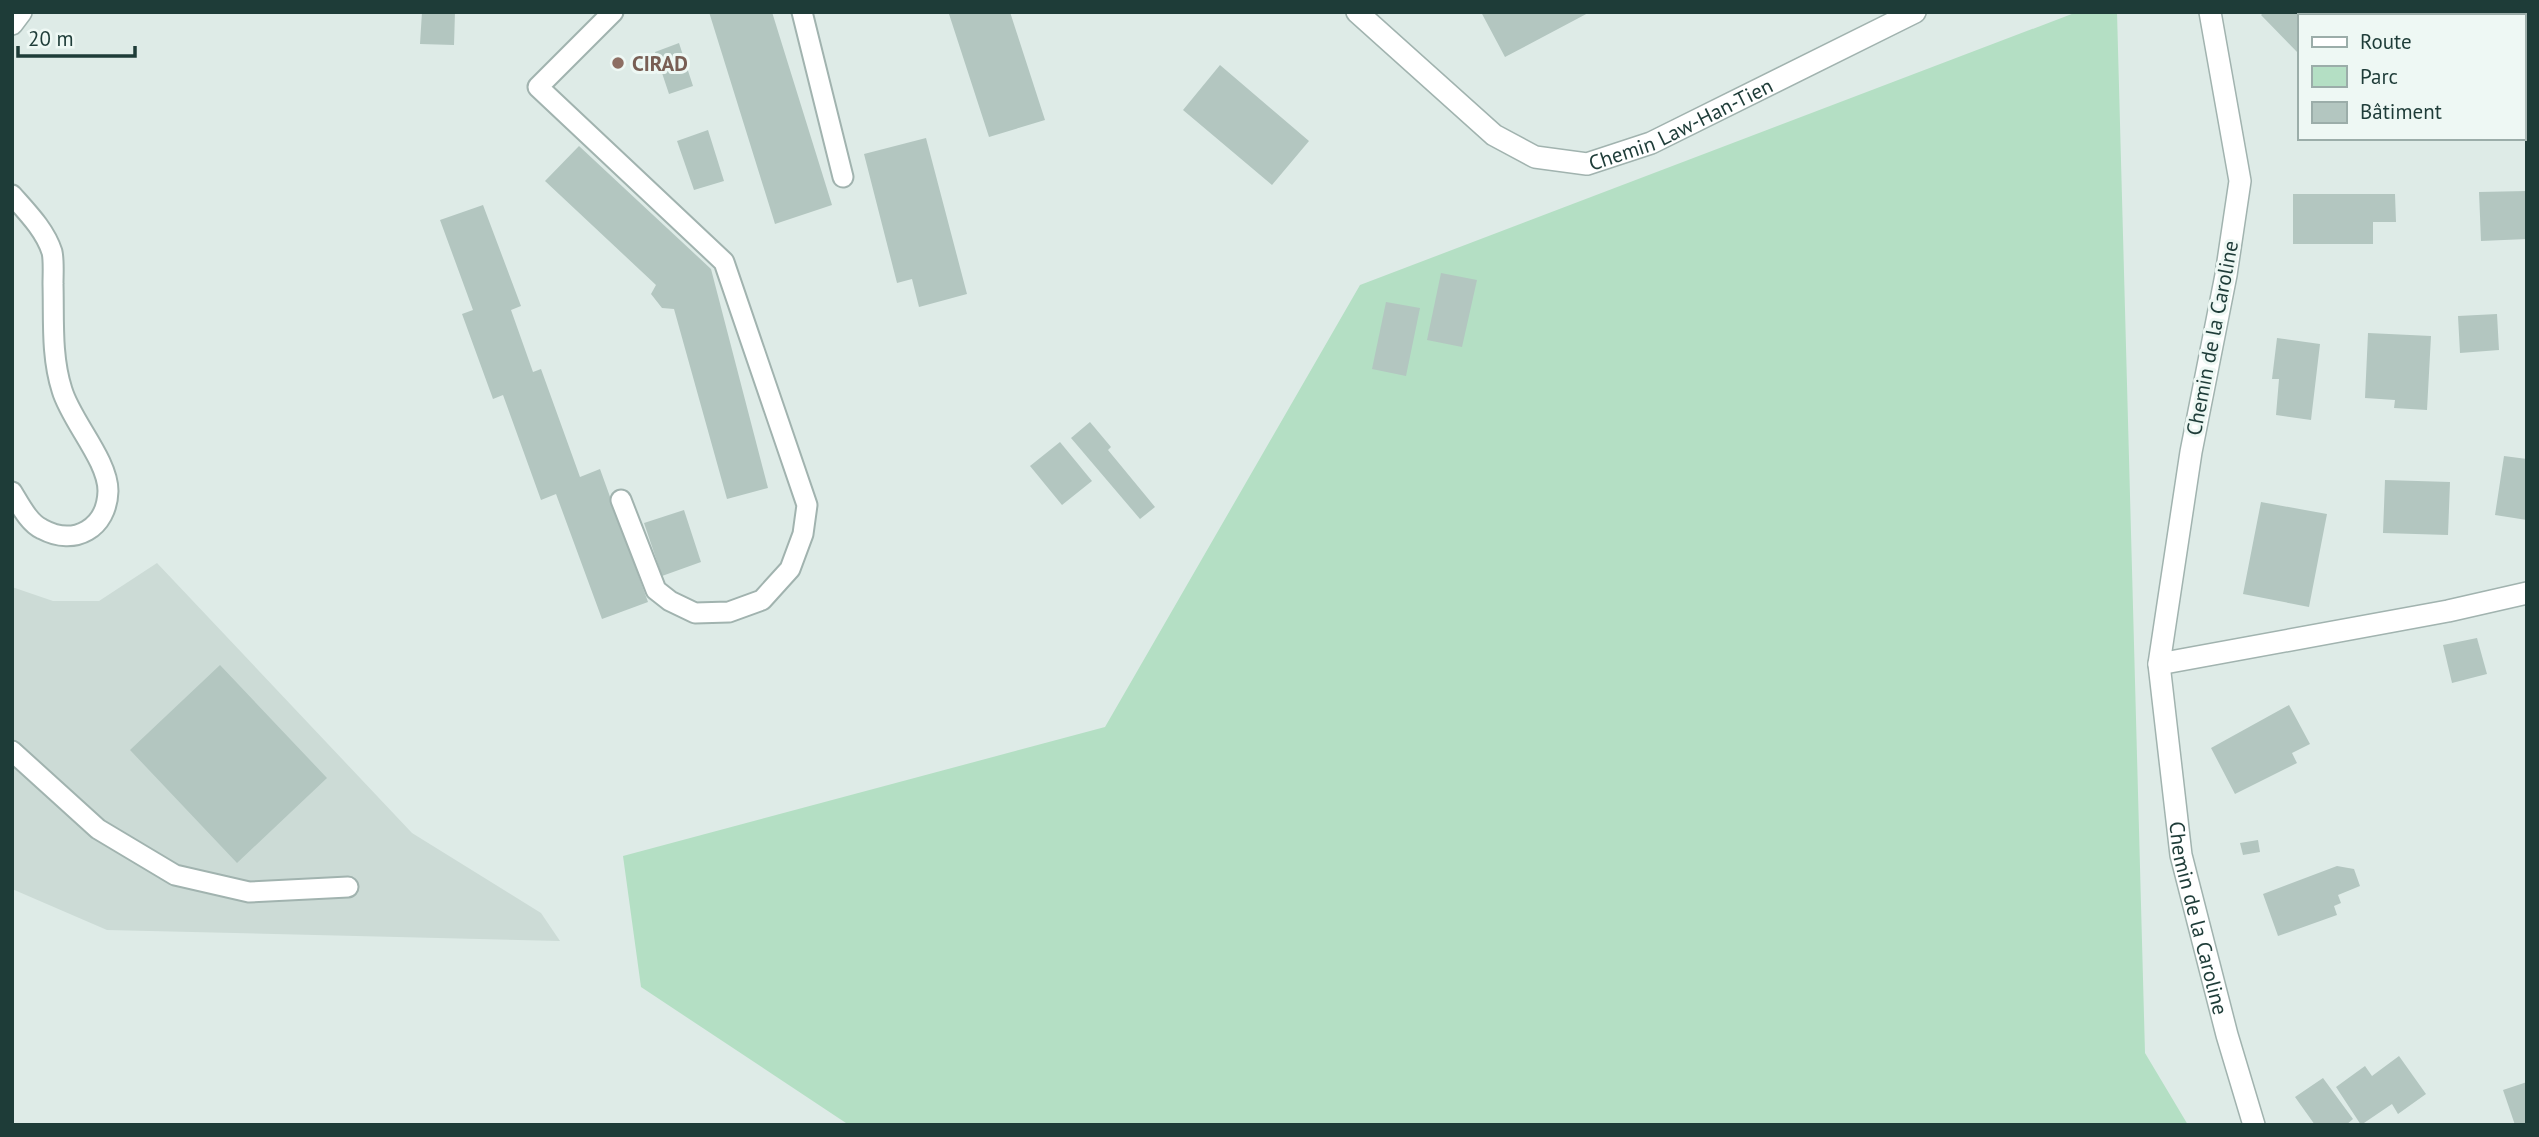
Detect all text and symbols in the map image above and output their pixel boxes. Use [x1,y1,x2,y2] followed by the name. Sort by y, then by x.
[18,14,135,58] scale bar
[2298,14,2525,140] legend
[28,25,74,52] text: 20 m
[2360,28,2412,55] text: Route
[632,50,688,77] place label: CIRAD
[610,55,626,71] marker: CIRAD
[2360,63,2398,90] text: Parc
[1585,71,1777,176] street label: Chemin Law-Han-Tien
[2360,98,2442,125] text: Bâtiment
[2180,238,2244,438] street label: Chemin de la Caroline
[2164,820,2235,1018] street label: Chemin de la Caroline

